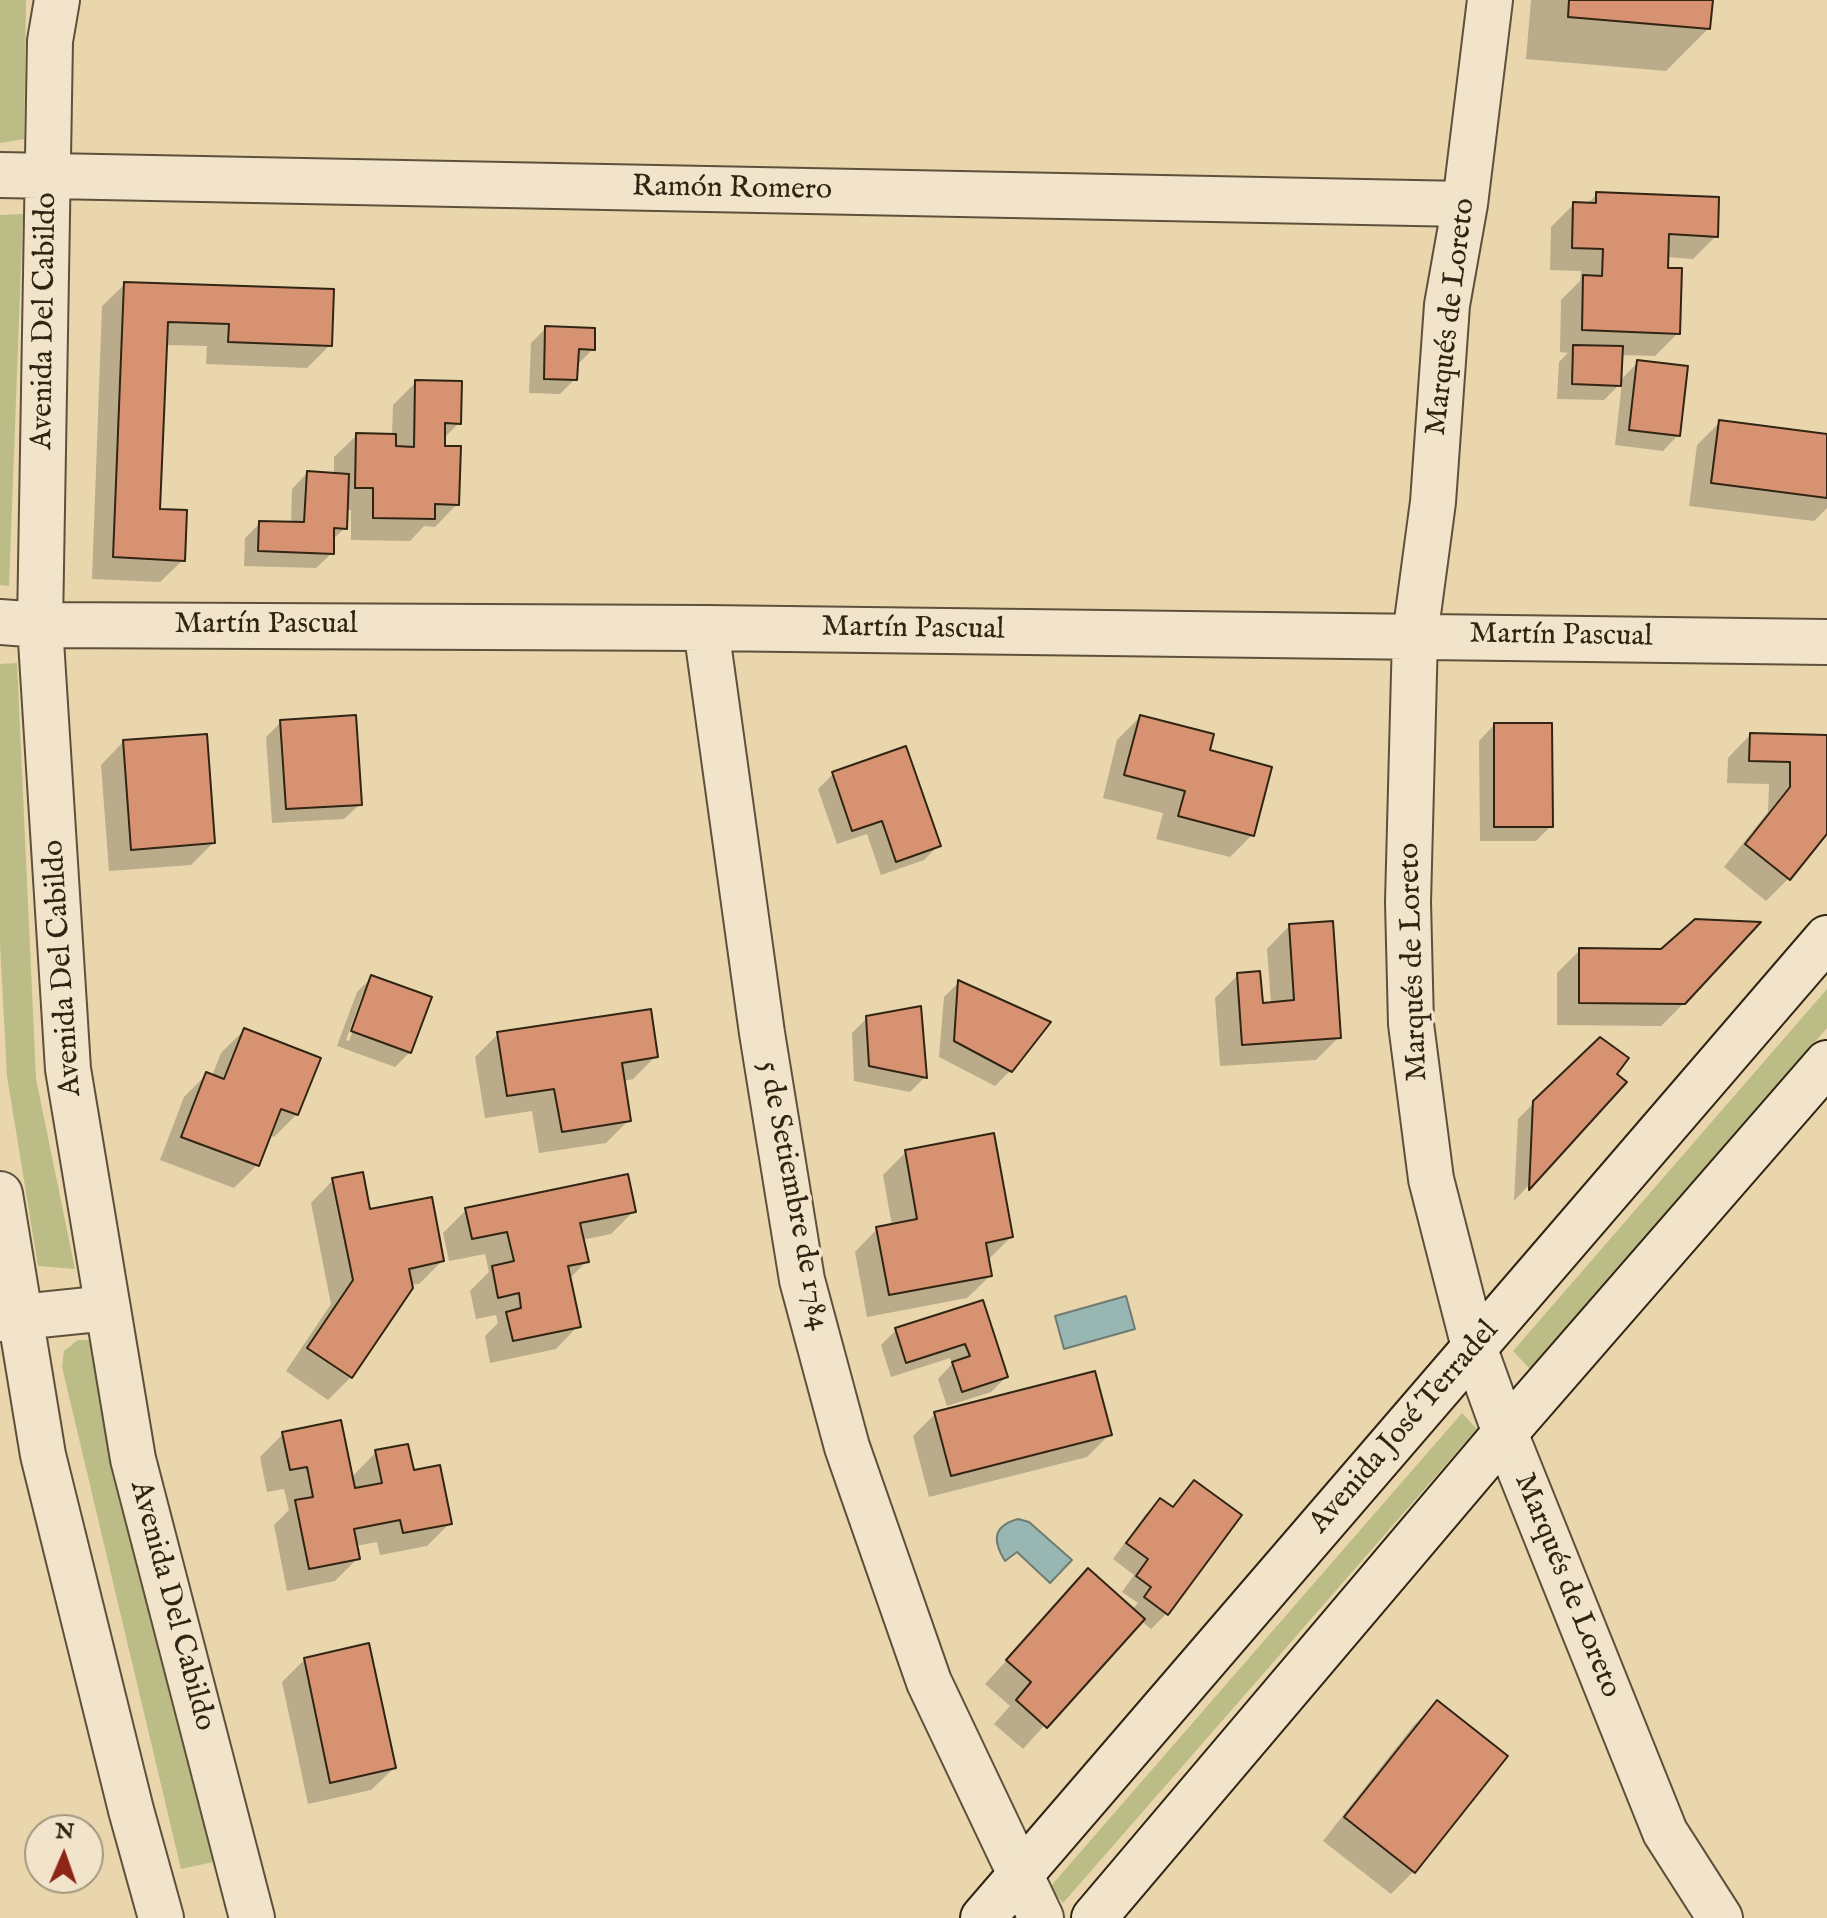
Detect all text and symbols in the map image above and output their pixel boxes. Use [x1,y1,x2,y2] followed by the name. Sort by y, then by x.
[632,170,832,210] street label: Ramón Romero
[26,192,66,450] street label: Avenida Del Cabildo
[1420,196,1484,438] street label: Marqués de Loreto
[174,608,358,644] street label: Martín Pascual
[821,610,1005,650] street label: Martín Pascual
[1469,617,1653,657] street label: Martín Pascual
[37,838,91,1098] street label: Avenida Del Cabildo
[1393,842,1437,1082] street label: Marqués de Loreto
[748,1058,836,1334] street label: 5 de Setiembre de 1784
[1303,1314,1507,1542] street label: Avenida José Terradel
[1505,1469,1627,1703] street label: Marqués de Loreto
[120,1477,222,1735] street label: Avenida Del Cabildo
[24,1814,104,1894] north arrow
[55,1818,75,1846] text: N

